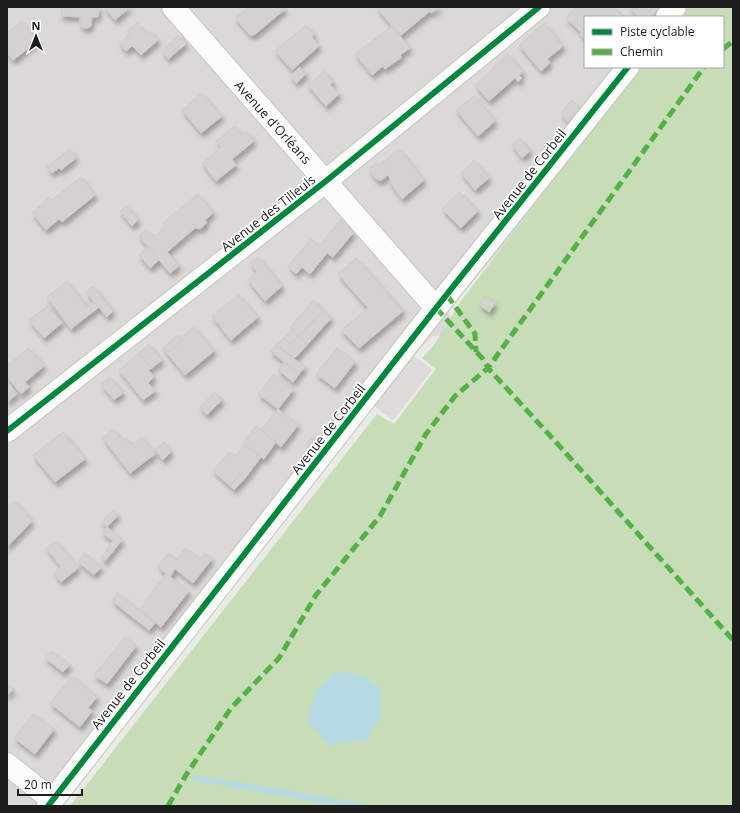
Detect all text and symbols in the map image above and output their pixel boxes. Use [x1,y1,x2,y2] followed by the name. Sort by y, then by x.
[16,16,56,56] north arrow
[584,16,724,68] legend
[32,18,40,33] text: N
[620,23,695,40] text: Piste cyclable
[620,43,663,60] text: Chemin
[231,76,315,168] street label: Avenue d'Orléans
[488,125,570,223] street label: Avenue de Corbeil
[217,170,319,256] street label: Avenue des Tilleuls
[287,380,369,478] street label: Avenue de Corbeil
[87,635,169,733] street label: Avenue de Corbeil
[18,771,82,797] scale bar
[24,776,52,793] text: 20 m

